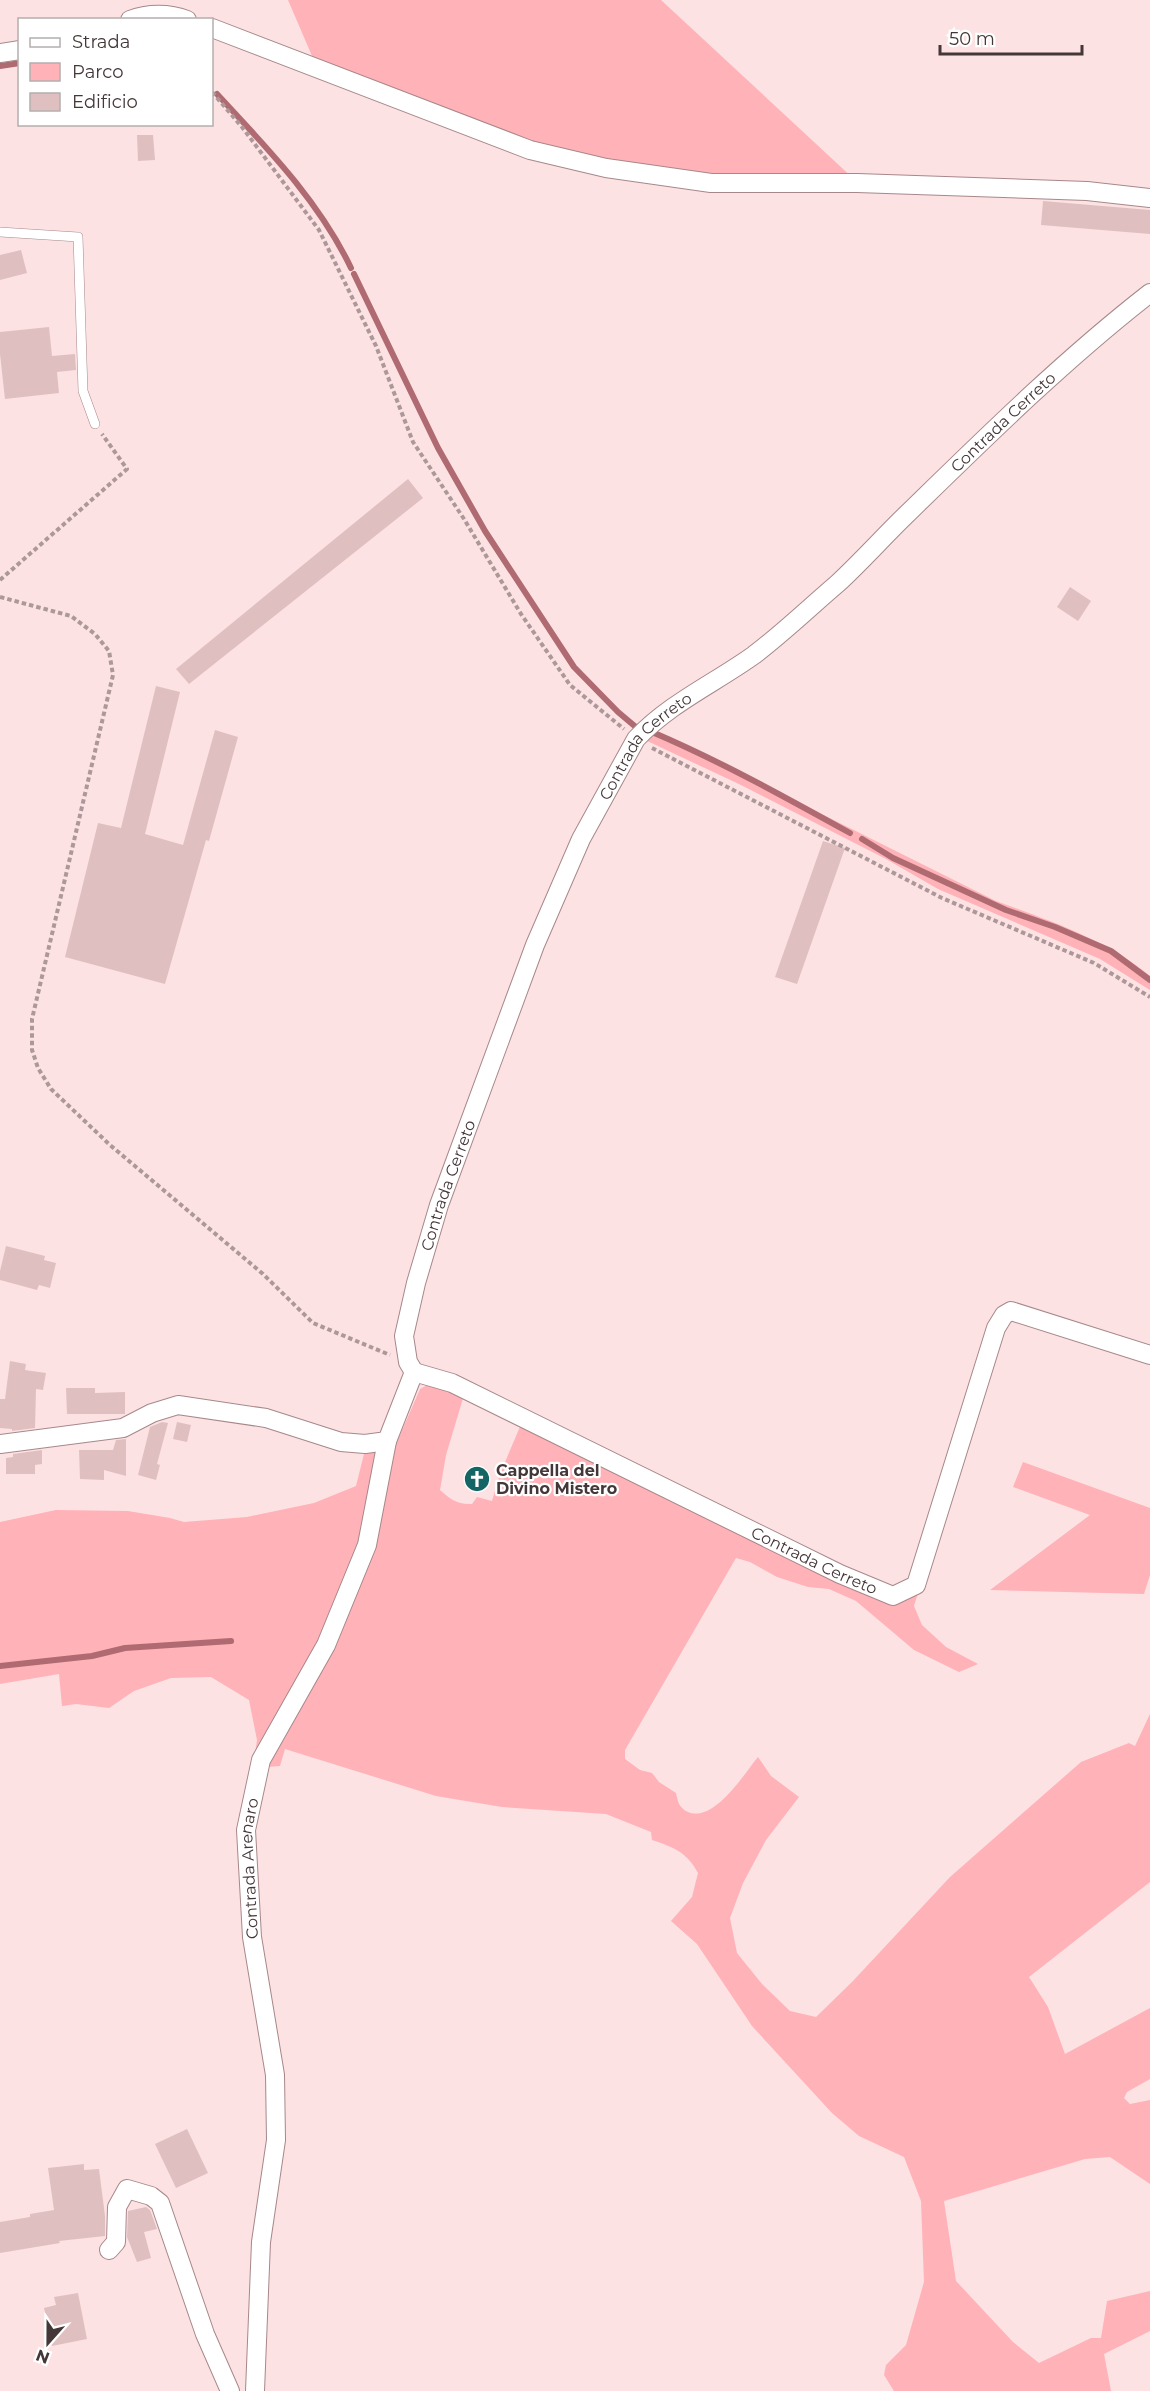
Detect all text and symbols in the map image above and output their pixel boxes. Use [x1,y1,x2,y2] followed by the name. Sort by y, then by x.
[18,18,213,126] legend
[940,18,1082,56] scale bar
[949,28,995,50] text: 50 m
[72,31,130,53] text: Strada
[72,61,124,83] text: Parco
[72,91,138,113] text: Edificio
[947,368,1059,476] street label: Contrada Cerreto
[595,688,695,803] street label: Contrada Cerreto
[417,1117,479,1253] street label: Contrada Cerreto
[496,1461,617,1498] place label: Cappella del Divino Mistero
[462,1464,492,1494] church icon: Cappella del Divino Mistero
[748,1522,880,1598] street label: Contrada Cerreto
[236,1796,262,1940] street label: Contrada Arenaro
[18,2313,78,2373] north arrow
[33,2345,52,2368] text: N

